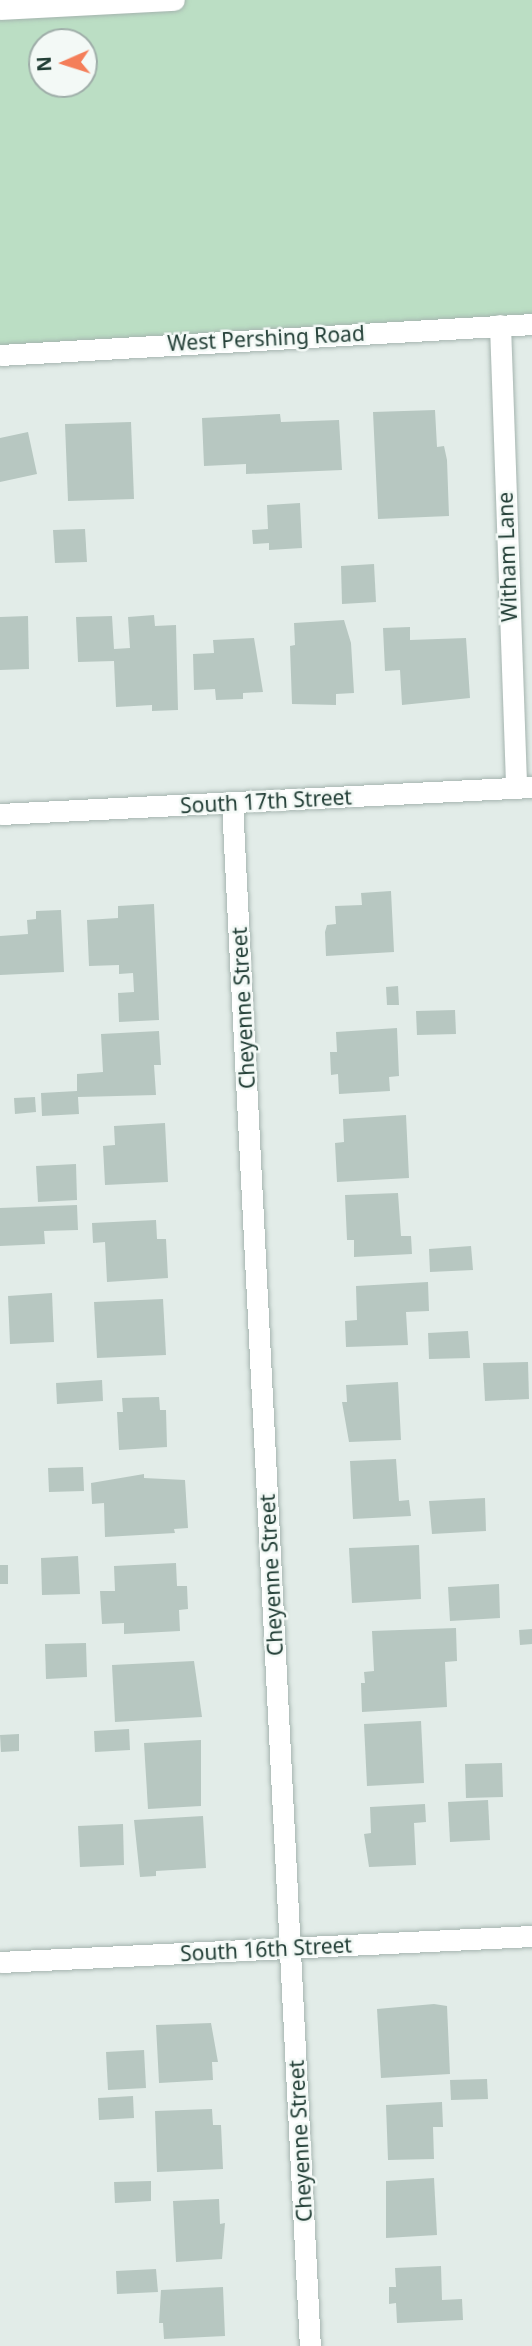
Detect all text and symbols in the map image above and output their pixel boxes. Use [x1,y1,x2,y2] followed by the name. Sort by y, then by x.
[28,28,98,98] north arrow
[31,56,57,72] text: N
[167,320,365,356] street label: West Pershing Road
[492,492,522,622] street label: Witham Lane
[180,784,352,818] street label: South 17th Street
[226,926,260,1090] street label: Cheyenne Street
[254,1493,288,1657] street label: Cheyenne Street
[180,1932,352,1966] street label: South 16th Street
[283,2059,317,2223] street label: Cheyenne Street

